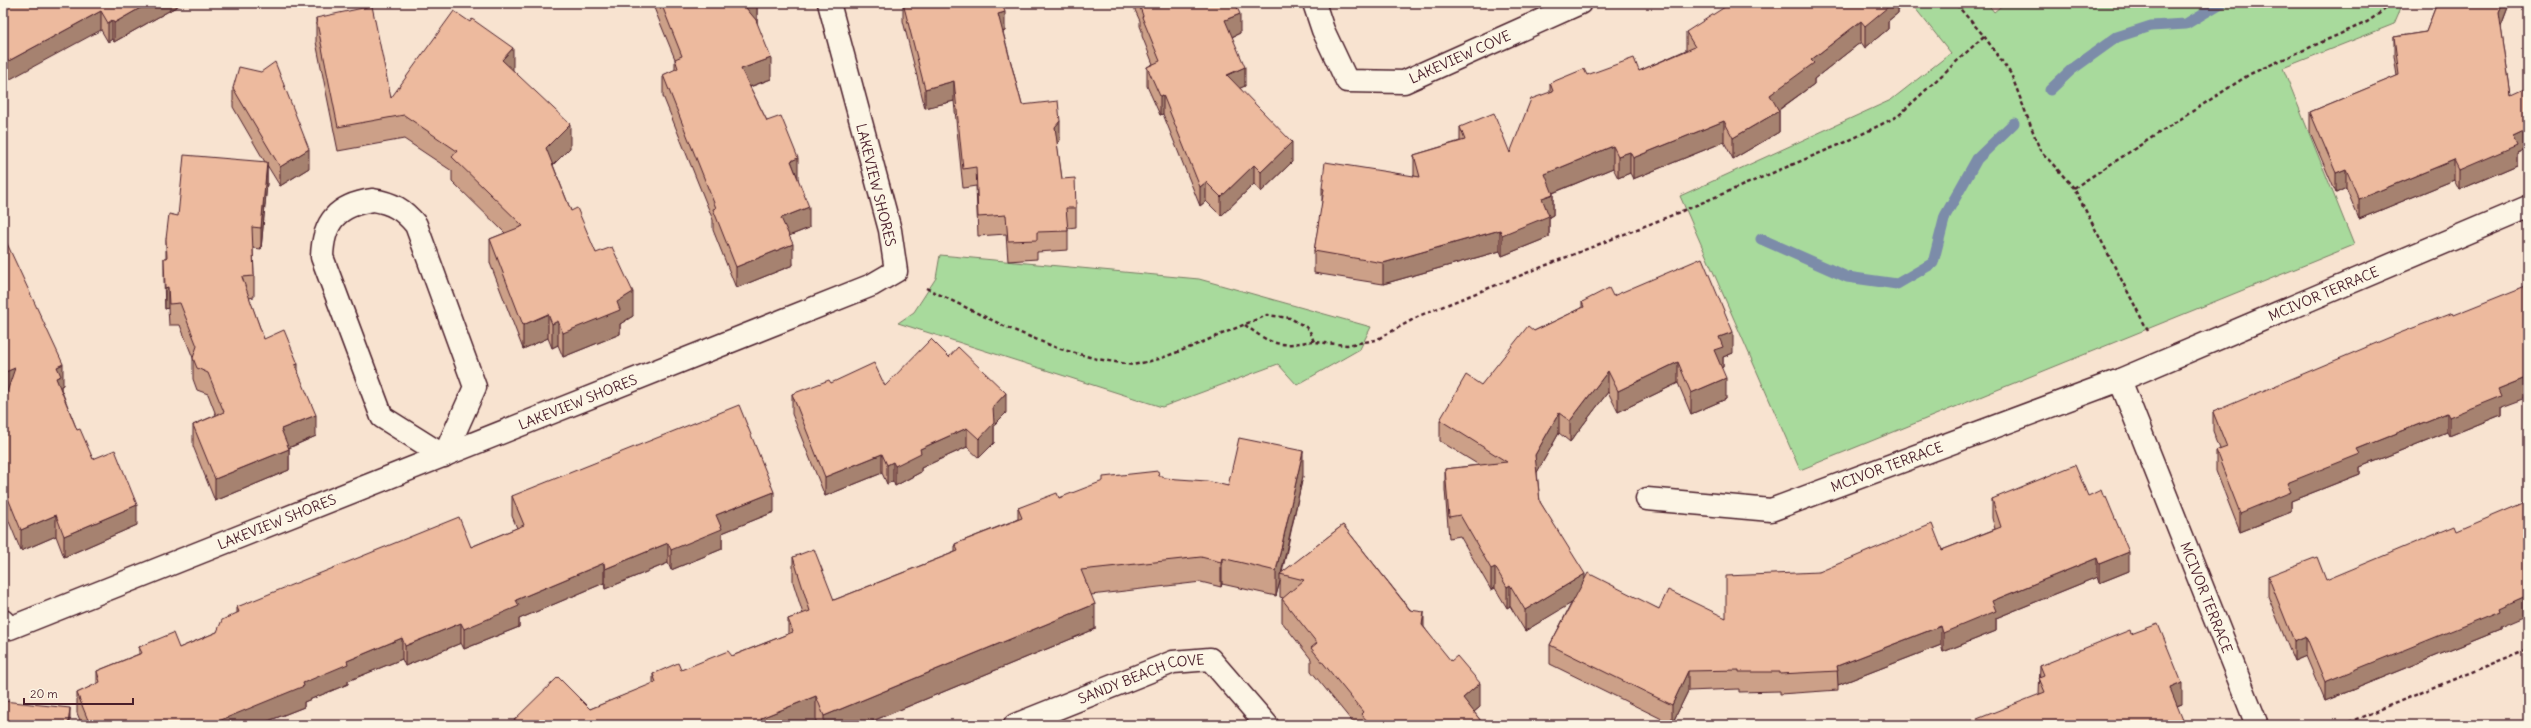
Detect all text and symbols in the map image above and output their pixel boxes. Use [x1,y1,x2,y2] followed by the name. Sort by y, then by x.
[1406,26,1513,88] street label: LAKEVIEW COVE
[852,122,900,249] street label: LAKEVIEW SHORES
[2266,262,2381,325] street label: MCIVOR TERRACE
[516,370,640,434] street label: LAKEVIEW SHORES
[1828,438,1945,496] street label: MCIVOR TERRACE
[215,490,339,554] street label: LAKEVIEW SHORES
[2176,539,2237,656] street label: MCIVOR TERRACE
[1075,650,1205,708] street label: SANDY BEACH COVE
[24,680,133,706] scale bar
[30,686,58,701] text: 20 m

